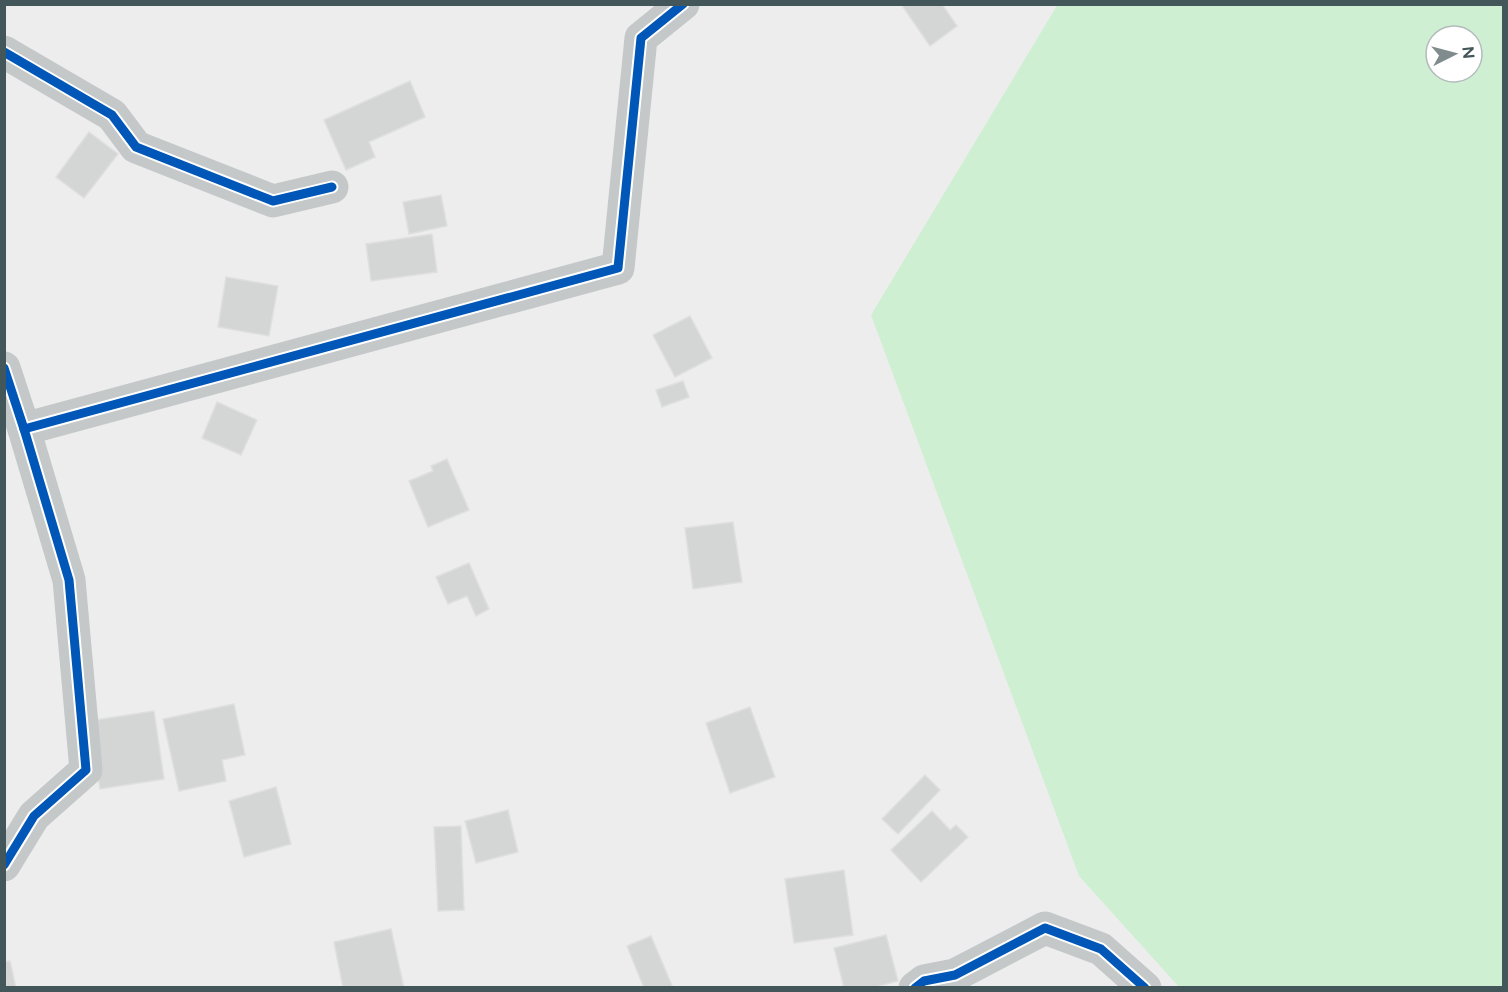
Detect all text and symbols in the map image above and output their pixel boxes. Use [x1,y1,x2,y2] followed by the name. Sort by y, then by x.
[1424,24,1484,84] north arrow
[1458,45,1479,60] text: N

